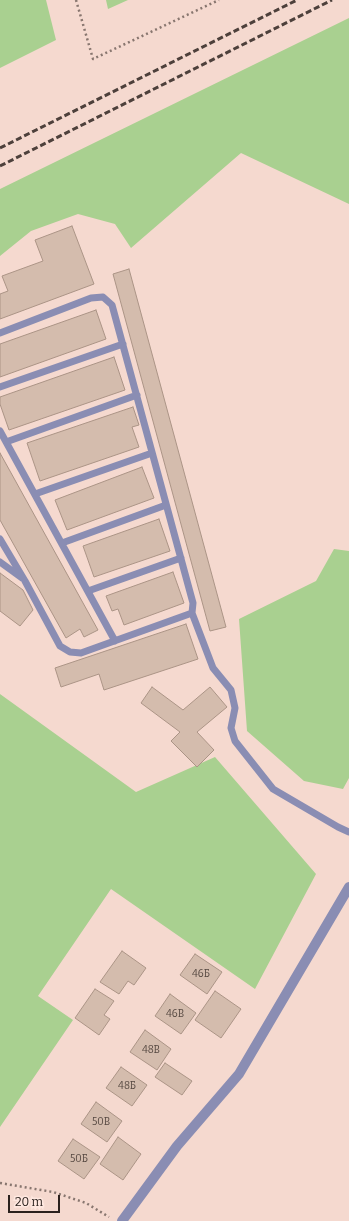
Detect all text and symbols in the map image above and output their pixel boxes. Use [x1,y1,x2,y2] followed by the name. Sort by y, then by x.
[192,968,210,980] house number: 46Б
[166,1008,184,1020] house number: 46В
[142,1044,160,1056] house number: 48В
[118,1080,136,1092] house number: 48Б
[92,1116,110,1128] house number: 50В
[70,1153,88,1165] house number: 50Б
[10,1187,62,1213] scale bar
[15,1195,43,1209] text: 20 m

